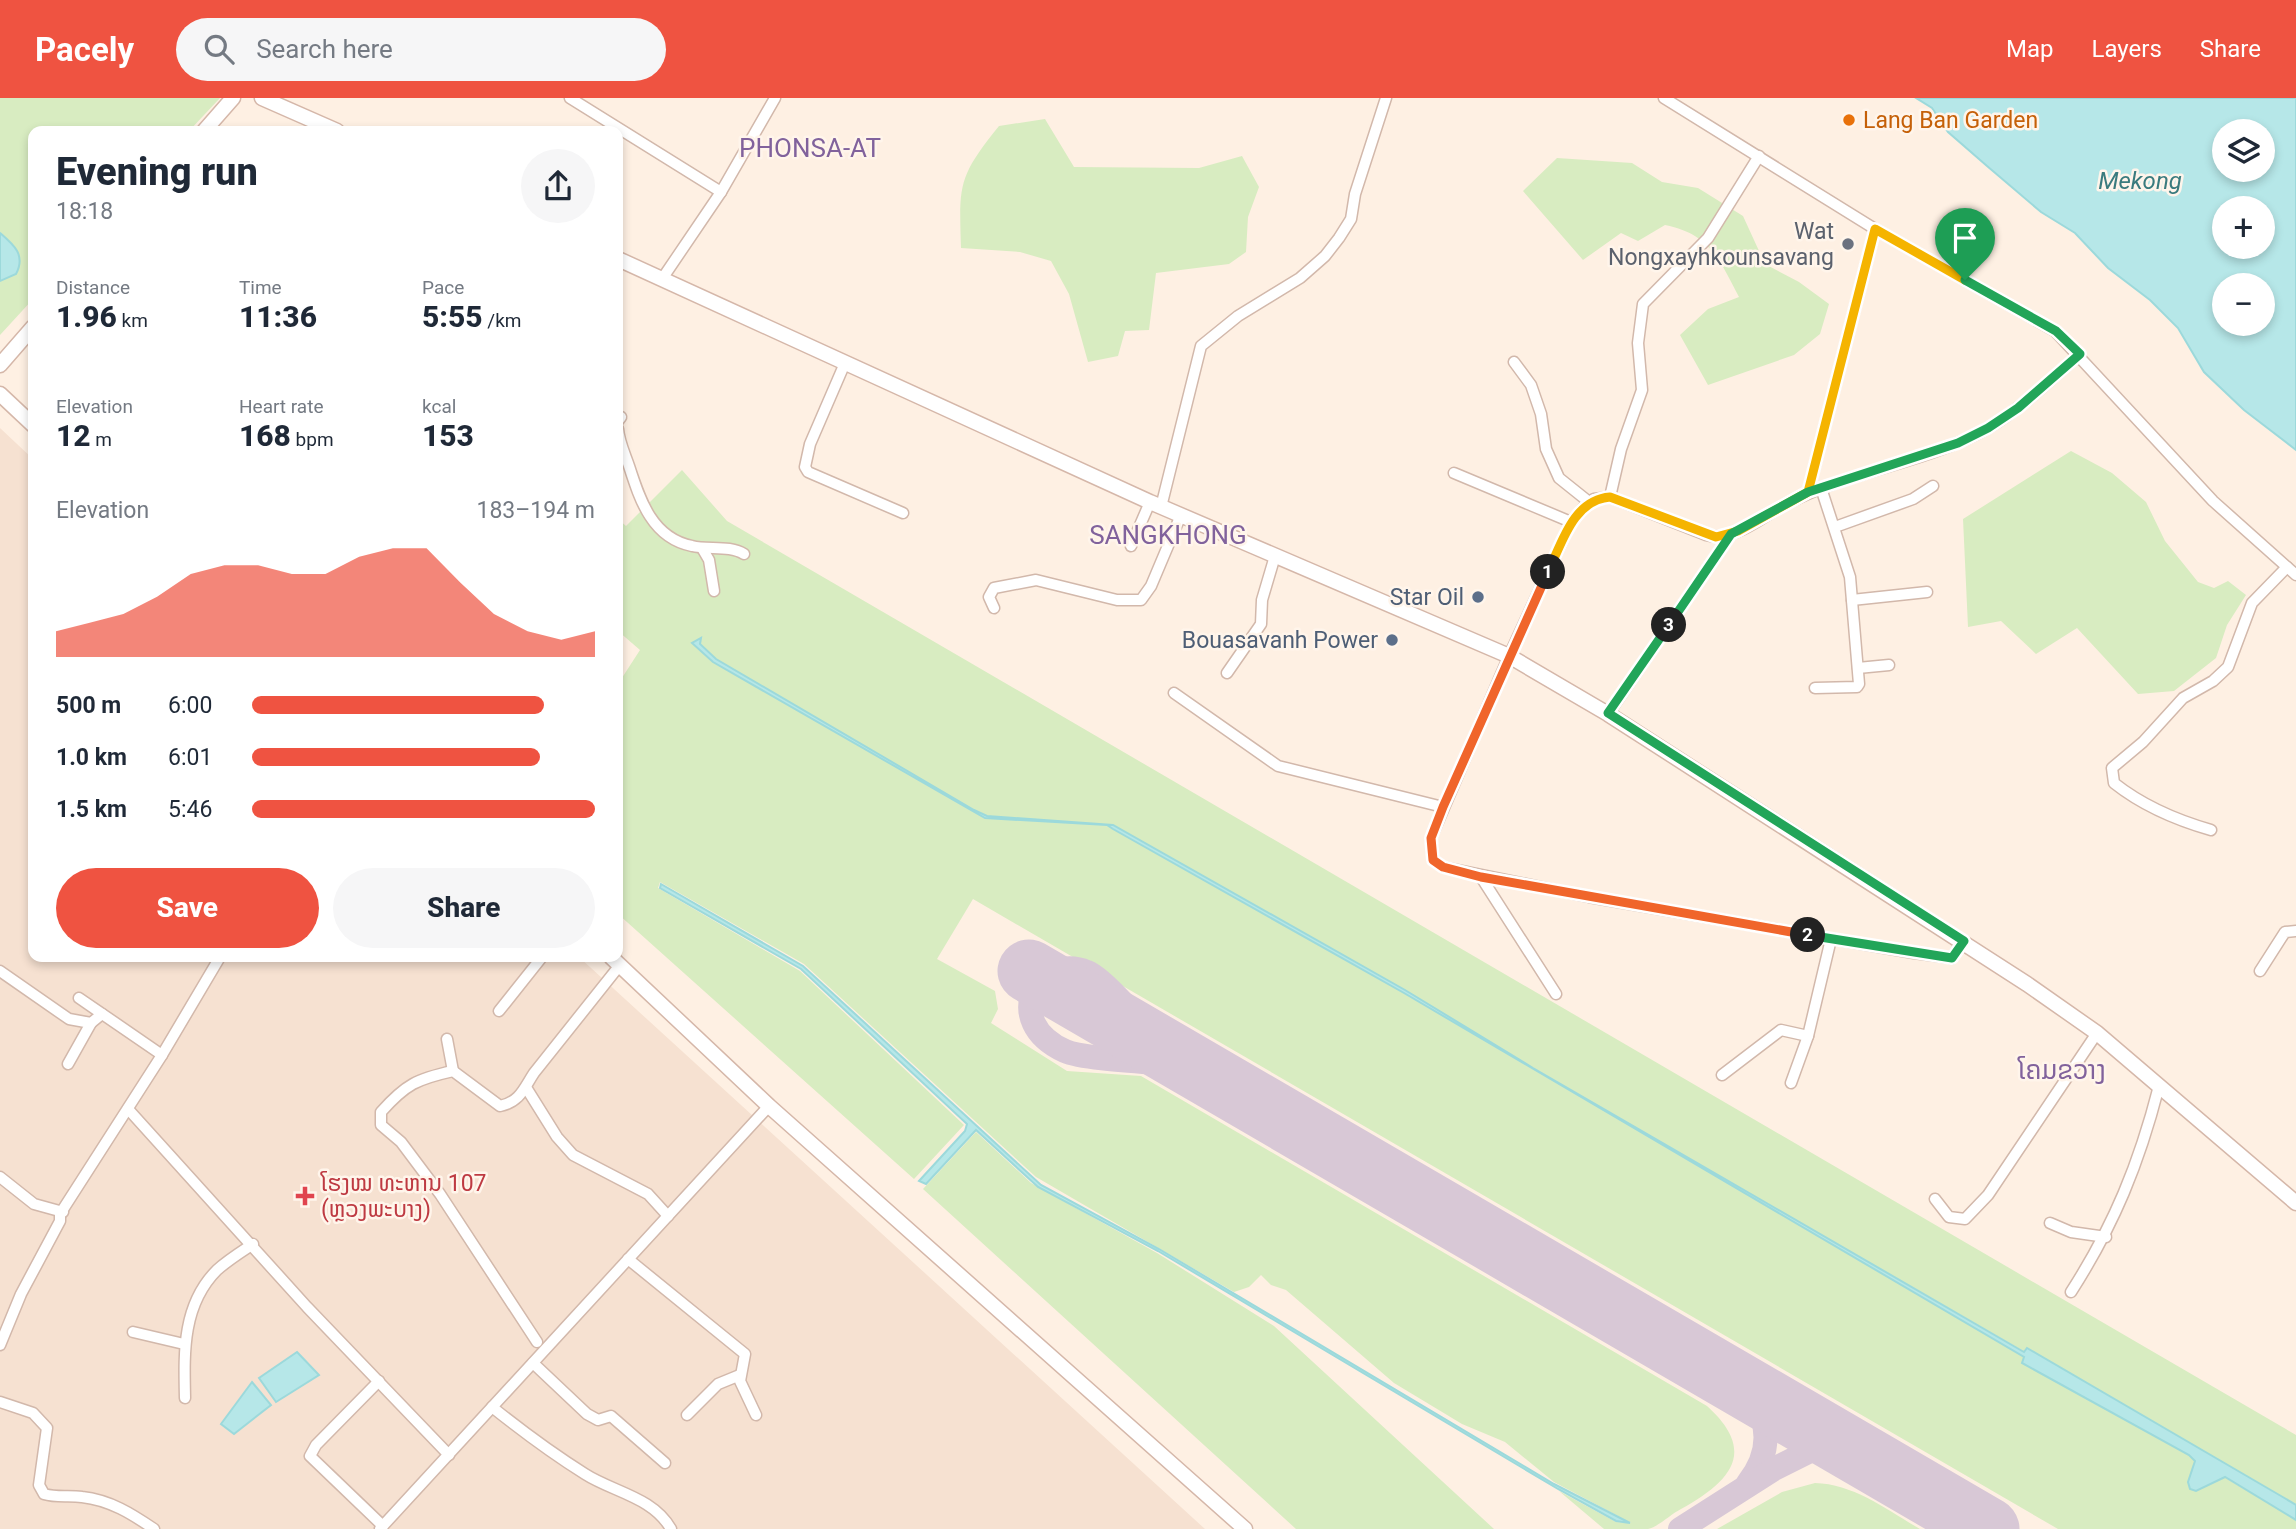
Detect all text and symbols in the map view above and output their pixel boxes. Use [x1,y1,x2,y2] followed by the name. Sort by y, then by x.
[176,18,666,81] search box
[35,30,134,69] text: Pacely
[200,30,238,68] icon: search
[256,34,393,64] text: Search here
[2006,35,2054,63] text: Map
[2092,35,2162,63] text: Layers
[2200,35,2261,63] text: Share
[1863,107,2038,134] place label: Lang Ban Garden
[1841,112,1857,128] marker: Lang Ban Garden
[2212,119,2275,336] map controls
[2212,119,2275,182] button: layers
[739,133,881,163] district label: PHONSA-AT
[521,149,595,223] button: share
[56,150,258,194] text: Evening run
[2098,167,2182,195] water label: Mekong
[2212,196,2275,259] button: +
[56,198,113,225] text: 18:18
[1935,208,1995,280] pin
[1608,218,1834,271] place label: Wat Nongxayhkounsavang
[1946,219,1984,257] icon: arrive
[1840,236,1856,252] marker: Wat Nongxayhkounsavang
[2212,273,2275,336] button: −
[56,276,130,299] text: Distance
[239,276,282,299] text: Time
[422,276,464,299] text: Pace
[56,299,117,334] text: 1.96
[239,299,317,334] text: 11:36
[422,299,483,334] text: 5:55
[117,309,148,332] text: km
[483,309,522,332] text: /km
[56,395,133,418] text: Elevation
[239,395,324,418] text: Heart rate
[422,395,456,418] text: kcal
[56,418,91,453] text: 12
[239,418,291,453] text: 168
[422,418,474,453] text: 153
[91,428,112,451] text: m
[291,428,334,451] text: bpm
[56,497,149,524] text: Elevation
[476,497,595,524] text: 183–194 m
[1089,520,1247,550] district label: SANGKHONG
[1530,554,1566,589] pin: 1
[1542,560,1553,583] text: 1
[1390,584,1464,611] place label: Star Oil
[1470,589,1486,605] marker: Star Oil
[1652,608,1686,642] pin: 3
[1663,613,1674,636] text: 3
[1182,627,1378,654] place label: Bouasavanh Power
[1384,632,1400,648] marker: Bouasavanh Power
[56,692,121,719] text: 500 m
[168,692,212,719] text: 6:00
[56,744,127,771] text: 1.0 km
[168,744,212,771] text: 6:01
[56,796,127,823] text: 1.5 km
[168,796,212,823] text: 5:46
[56,868,319,948] button: Save
[333,868,595,948] button: Share
[1790,918,1826,952] pin: 2
[1802,923,1813,946] text: 2
[2017,1055,2106,1085] district label: ໂຄມຂວາງ
[320,1170,487,1223] place label: ໂຮງໝ ທະຫານ 107 (ຫຼວງພະບາງ)
[295,1186,315,1206] marker: ໂຮງໝ ທະຫານ 107 (ຫຼວງພະບາງ)

